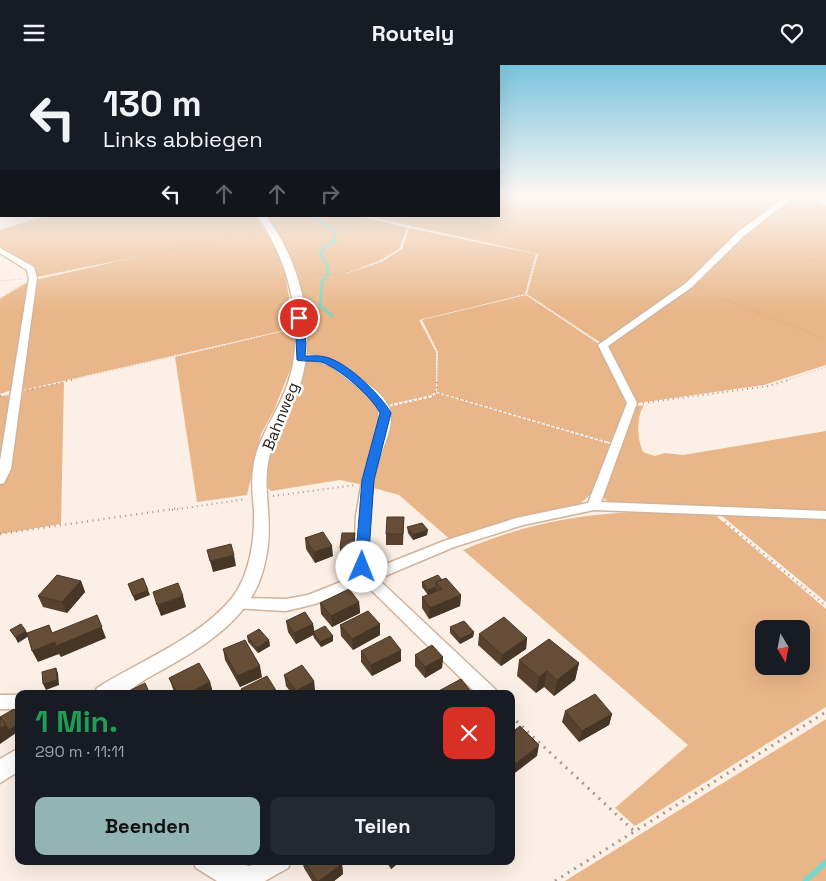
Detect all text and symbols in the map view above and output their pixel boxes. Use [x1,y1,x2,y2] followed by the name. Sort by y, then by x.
[20,19,48,47] icon: menu
[372,19,454,47] text: Routely
[778,19,806,47] icon: heart
[103,82,202,126] text: 130 m
[20,85,85,150] icon: left
[103,125,263,153] text: Links abbiegen
[157,180,185,208] icon: left
[210,180,238,208] icon: ahead
[263,180,291,208] icon: ahead
[316,180,344,208] icon: right
[278,297,320,339] pin
[285,304,313,332] icon: arrive
[257,379,304,453] street label: Bahnweg
[335,540,387,592] position arrow
[755,620,810,675] north arrow
[755,620,810,675] map controls
[35,702,118,741] text: 1 Min.
[443,707,495,759] button: close
[35,741,125,762] text: 290 m · 11:11
[35,797,260,855] button: Beenden
[270,797,495,855] button: Teilen

